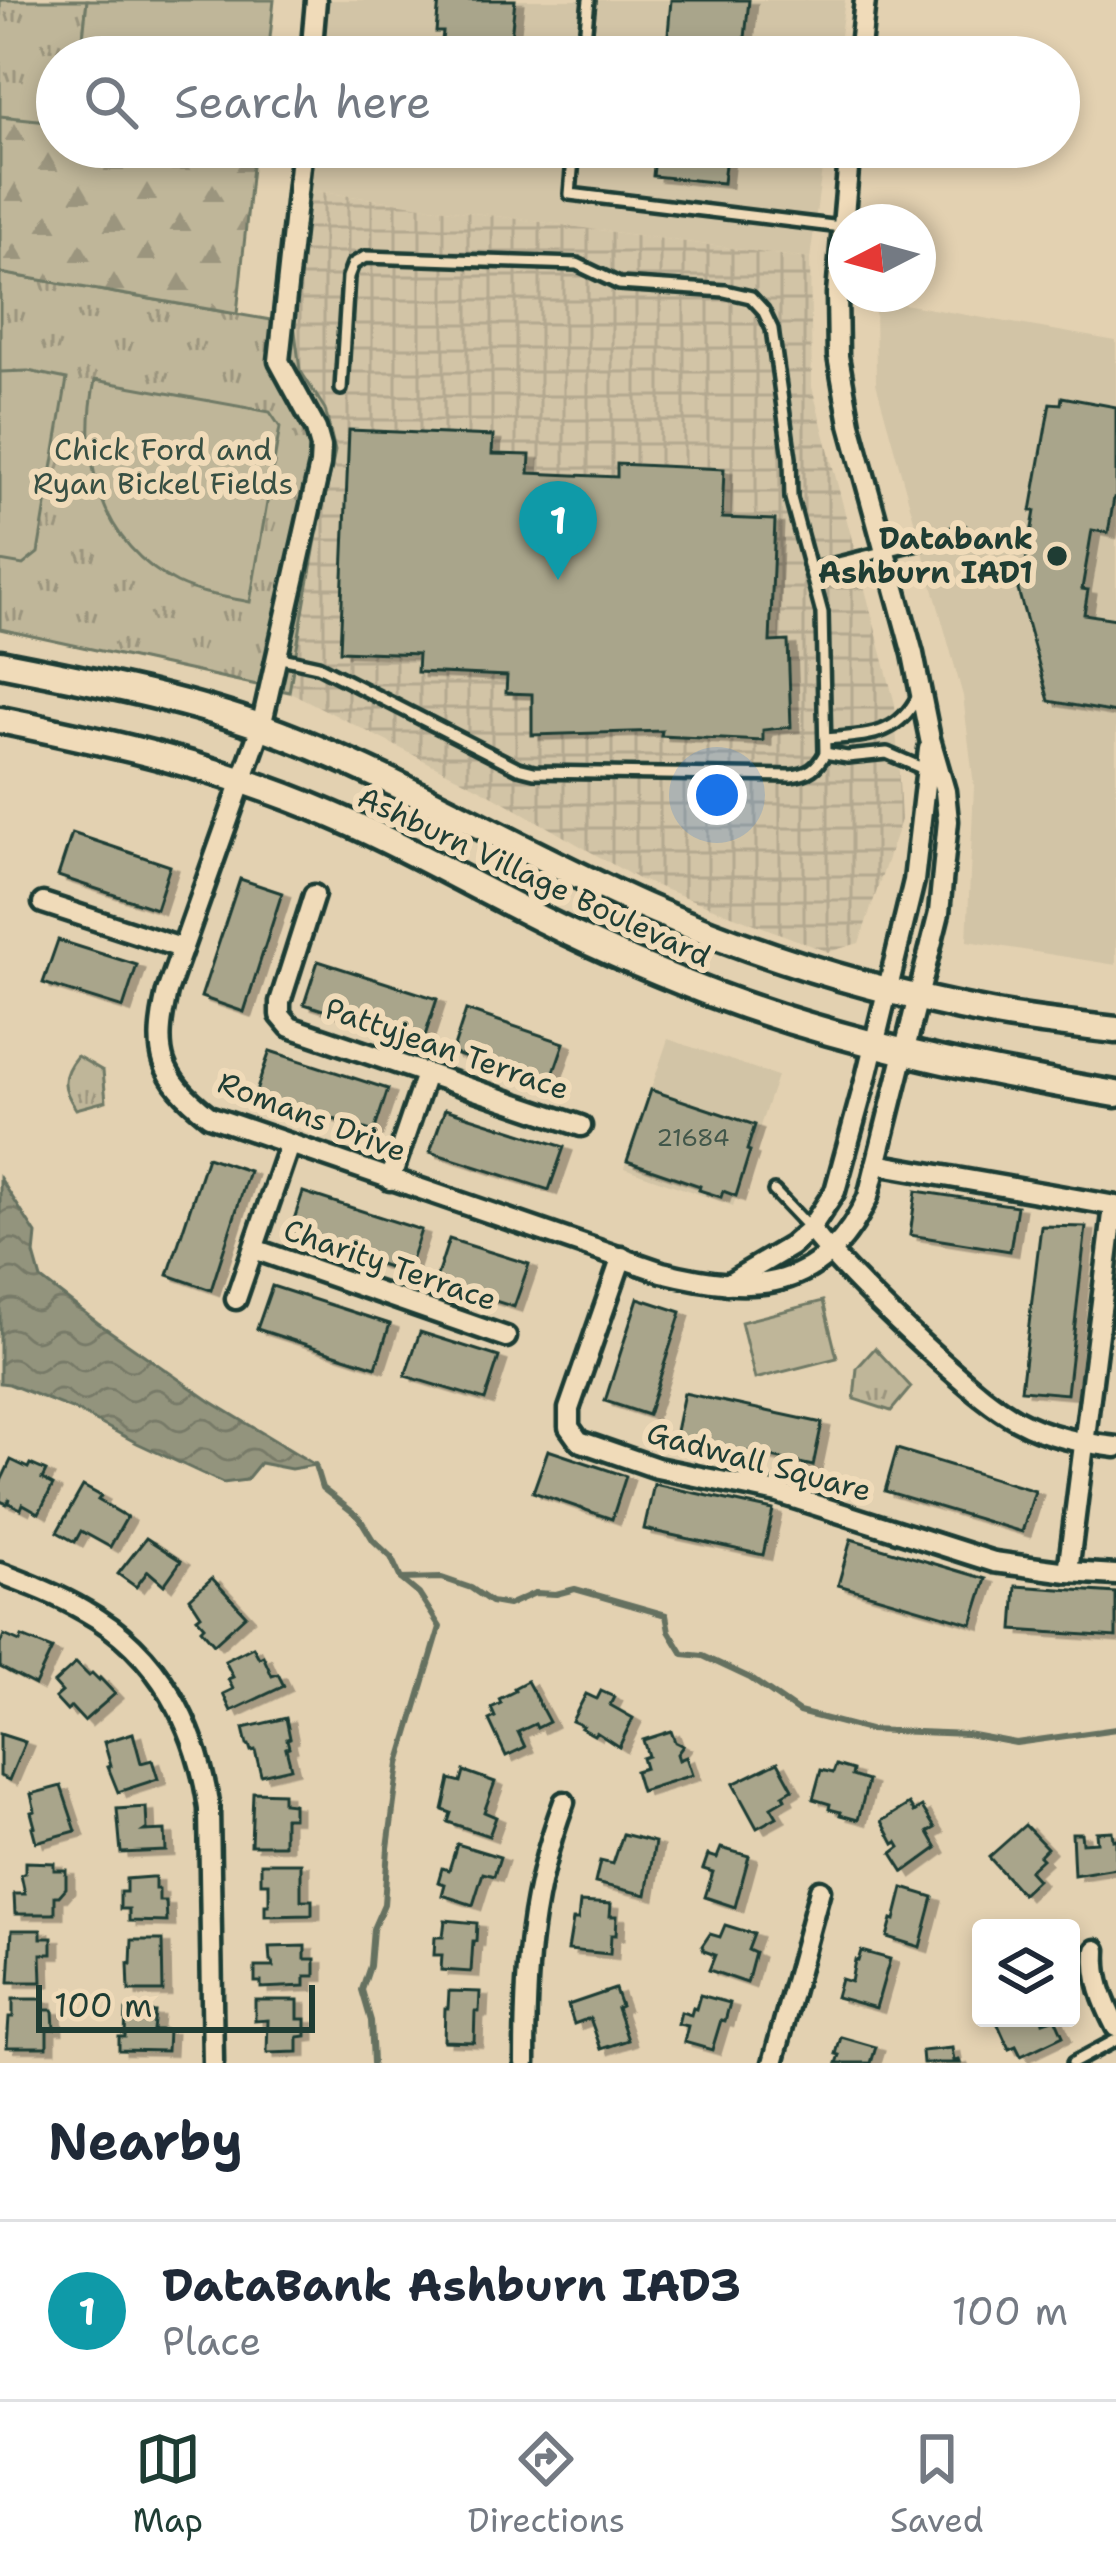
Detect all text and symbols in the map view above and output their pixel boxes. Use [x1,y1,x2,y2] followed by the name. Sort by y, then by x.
[36,36,1080,168] search box
[78,69,144,135] icon: search
[174,72,431,132] text: Search here
[828,204,936,312] north arrow
[33,429,293,504] park label: Chick Ford and Ryan Bickel Fields
[519,481,597,580] pin: 1
[818,518,1033,593] place label: Databank Ashburn IAD1
[1044,543,1070,569] marker: Databank Ashburn IAD1
[687,765,747,825] your location
[351,777,718,977] street label: Ashburn Village Boulevard
[320,988,575,1109] street label: Pattyjean Terrace
[212,1062,413,1171] street label: Romans Drive
[656,1122,730,1154] house number: 21684
[278,1209,502,1320] street label: Charity Terrace
[642,1412,876,1511] street label: Gadwall Square
[972,1919,1080,2027] map controls
[972,1919,1080,2027] button: layers
[36,1979,315,2032] scale bar
[54,1983,153,2028] text: 100 m
[48,2107,243,2175] text: Nearby
[162,2255,741,2315] text: DataBank Ashburn IAD3
[78,2285,96,2337] text: 1
[952,2285,1068,2337] text: 100 m
[162,2315,261,2367] text: Place
[132,2426,203,2543] tab: Map
[468,2426,625,2543] tab: Directions
[890,2426,984,2543] tab: Saved

